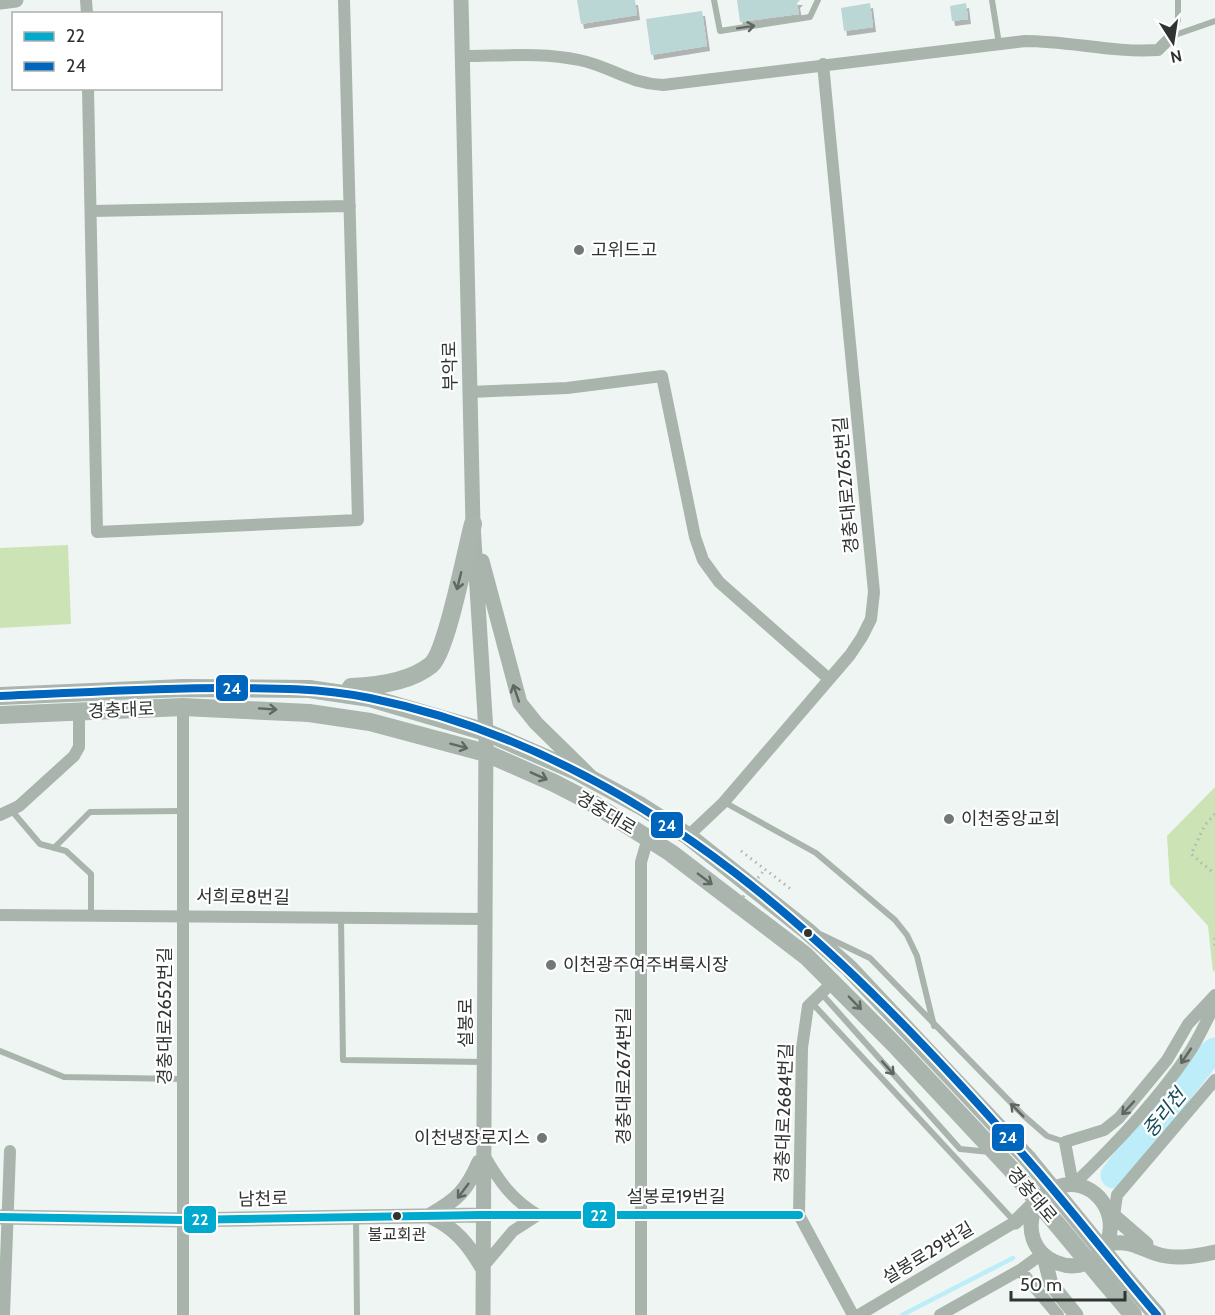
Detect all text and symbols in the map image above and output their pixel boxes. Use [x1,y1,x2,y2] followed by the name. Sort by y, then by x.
[12,12,222,90] legend
[1143,12,1203,72] north arrow
[736,21,755,32] one-way arrow
[66,25,85,47] text: 22
[1169,46,1184,67] text: N
[66,55,86,77] text: 24
[591,239,657,261] place label: 고위드고
[572,243,586,257] marker: 고위드고
[439,341,461,391] street label: 부악로
[829,416,863,554] street label: 경충대로2765번길
[452,571,464,590] one-way arrow
[215,674,249,702] line badge: 24
[223,679,241,698] text: 24
[510,684,521,702] one-way arrow
[88,698,154,722] street label: 경충대로
[258,704,278,715] one-way arrow
[449,741,468,752] one-way arrow
[530,771,548,783] one-way arrow
[572,787,640,839] street label: 경충대로
[961,808,1060,830] place label: 이천중앙교회
[650,811,684,839] line badge: 24
[942,812,956,826] marker: 이천중앙교회
[658,816,676,835] text: 24
[696,872,712,885] one-way arrow
[196,885,290,909] street label: 서희로8번길
[802,927,814,939] unlabelled marker
[154,947,176,1085] street label: 경충대로2652번길
[563,954,729,976] place label: 이천광주여주벼룩시장
[544,958,558,972] marker: 이천광주여주벼룩시장
[847,995,862,1010] one-way arrow
[455,998,477,1048] street label: 설봉로
[613,1007,635,1145] street label: 경충대로2674번길
[771,1042,797,1184] street label: 경충대로2684번길
[1180,1047,1193,1064] one-way arrow
[881,1060,895,1075] one-way arrow
[1137,1082,1192,1142] water label: 중리천
[1122,1100,1136,1115] one-way arrow
[1010,1102,1025,1117] one-way arrow
[991,1123,1025,1152] line badge: 24
[414,1127,530,1149] place label: 이천냉장로지스
[999,1128,1017,1147] text: 24
[535,1131,549,1145] marker: 이천냉장로지스
[1002,1163,1062,1227] street label: 경충대로
[457,1183,469,1199] one-way arrow
[627,1186,725,1208] street label: 설봉로19번길
[238,1188,288,1210] street label: 남천로
[582,1201,616,1229] line badge: 22
[183,1205,217,1234] line badge: 22
[591,1206,607,1225] text: 22
[192,1210,208,1229] text: 22
[391,1210,403,1222] marker: 불교회관
[878,1217,978,1289] street label: 설봉로29번길
[368,1225,427,1244] place label: 불교회관
[1011,1264,1125,1302] scale bar
[1020,1274,1062,1296] text: 50 m

